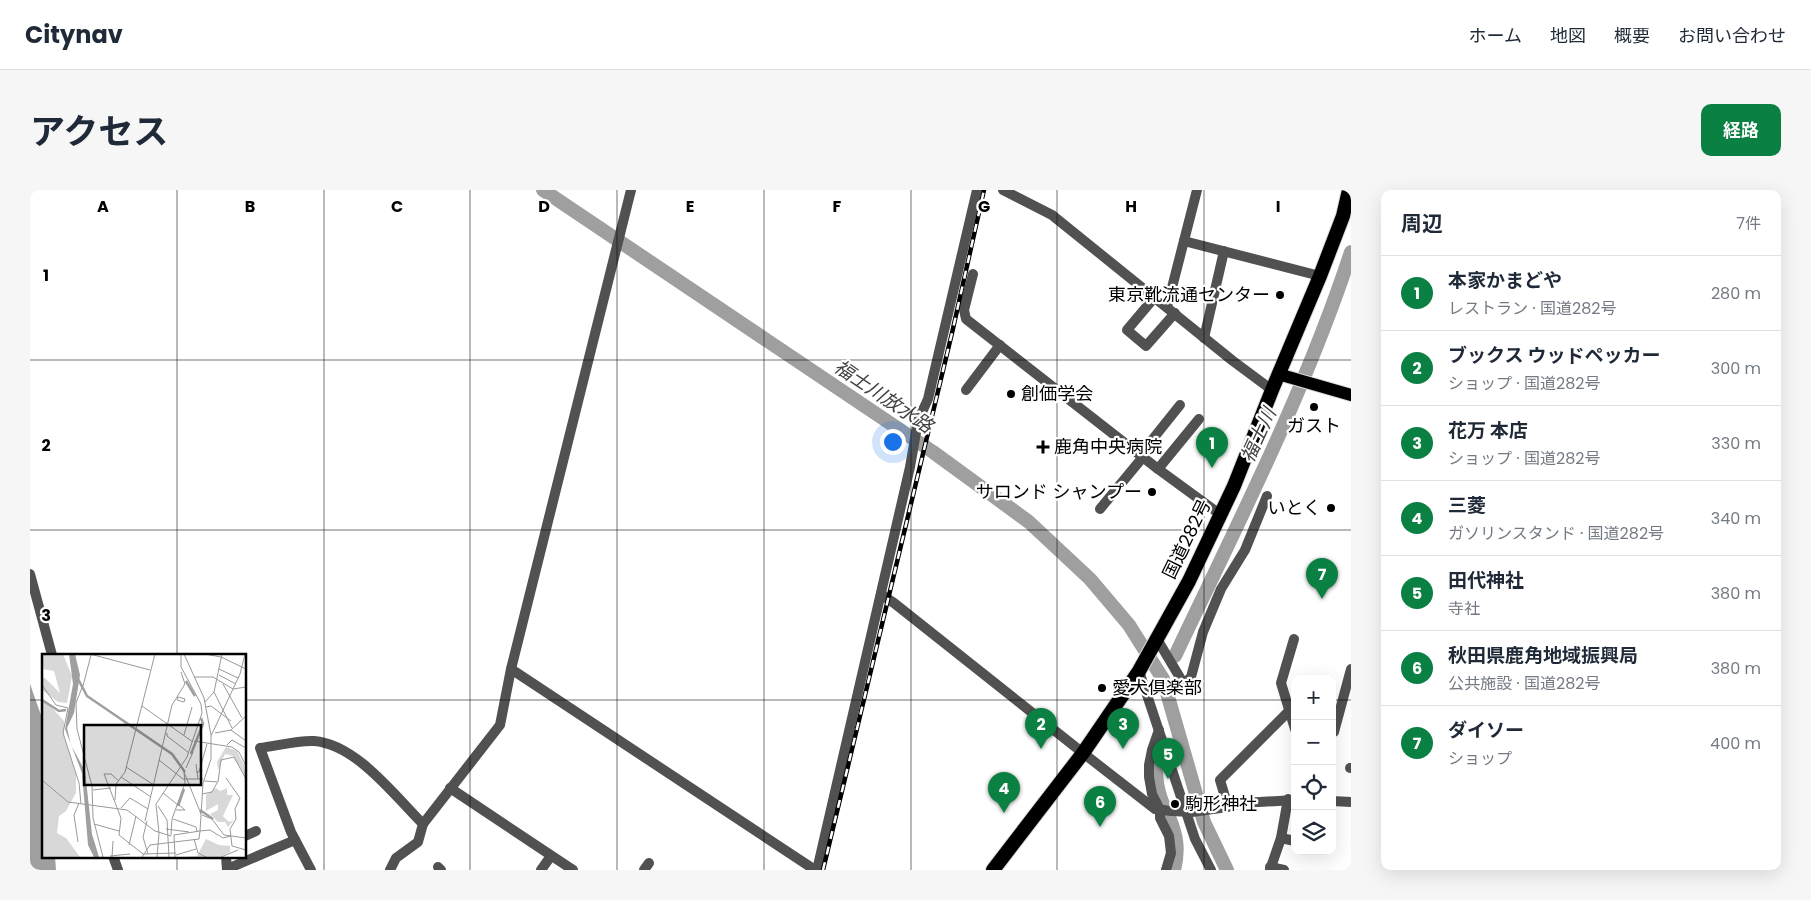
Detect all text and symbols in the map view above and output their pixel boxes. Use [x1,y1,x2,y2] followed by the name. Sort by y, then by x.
[25,18,123,51] text: Citynav
[1469,23,1522,48] text: ホーム
[1550,23,1586,48] text: 地図
[1614,23,1650,48] text: 概要
[1678,23,1786,48] text: お問い合わせ
[1701,104,1781,156] button: 経路
[30,107,168,156] text: アクセス
[97,195,109,218] text: A
[245,195,255,218] text: B
[391,195,403,218] text: C
[538,195,550,218] text: D
[686,195,694,218] text: E
[833,195,842,218] text: F
[978,195,990,218] text: G
[1125,195,1137,218] text: H
[1276,195,1280,218] text: I
[1401,209,1443,238] text: 周辺
[1736,212,1761,235] text: 7件
[43,264,49,287] text: 1
[1448,267,1562,294] text: 本家かまどや
[1108,282,1270,307] place label: 東京靴流通センター
[1414,282,1420,305] text: 1
[1711,282,1761,305] text: 280 m
[1274,289,1286,301] marker: 東京靴流通センター
[1448,297,1616,320] text: レストラン · 国道282号
[1448,342,1660,369] text: ブックス ウッドペッカー
[829,353,940,441] water label: 福士川放水路
[1412,357,1422,380] text: 2
[1711,357,1761,380] text: 300 m
[1448,372,1600,395] text: ショップ · 国道282号
[1021,381,1093,406] place label: 創価学会
[1005,388,1017,400] marker: 創価学会
[1308,401,1320,413] marker: ガスト
[1234,402,1284,467] water label: 福士川
[1287,413,1341,438] place label: ガスト
[1448,417,1528,444] text: 花万 本店
[1196,427,1228,468] pin: 1
[880,429,906,455] your location
[1412,432,1422,455] text: 3
[1711,432,1761,455] text: 330 m
[41,434,51,457] text: 2
[1054,434,1162,459] place label: 鹿角中央病院
[1036,440,1050,454] marker: 鹿角中央病院
[1448,447,1600,470] text: ショップ · 国道282号
[976,479,1142,504] place label: サロンド シャンプー
[1146,486,1158,498] marker: サロンド シャンプー
[1448,492,1486,519] text: 三菱
[1156,495,1217,583] street label: 国道282号
[1268,495,1321,520] place label: いとく
[1325,502,1337,514] marker: いとく
[1412,507,1422,530] text: 4
[1711,507,1761,530] text: 340 m
[1448,522,1664,545] text: ガソリンスタンド · 国道282号
[1306,558,1338,599] pin: 7
[1448,567,1524,594] text: 田代神社
[1412,582,1422,605] text: 5
[1711,582,1761,605] text: 380 m
[1448,597,1480,620] text: 寺社
[41,604,51,627] text: 3
[1448,642,1638,669] text: 秋田県鹿角地域振興局
[42,654,246,858] inset map
[1412,657,1422,680] text: 6
[1711,657,1761,680] text: 380 m
[1448,672,1600,695] text: 公共施設 · 国道282号
[1112,675,1202,700] place label: 愛犬倶楽部
[1291,675,1336,855] map controls
[1291,675,1336,720] button: +
[1096,682,1108,694] marker: 愛犬倶楽部
[1025,708,1057,749] pin: 2
[1107,708,1139,749] pin: 3
[1448,717,1524,744] text: ダイソー
[1291,720,1336,765] button: −
[1413,732,1421,755] text: 7
[1710,732,1761,755] text: 400 m
[1152,738,1184,779] pin: 5
[1448,747,1512,770] text: ショップ
[1291,765,1336,810] button: locate
[988,772,1020,813] pin: 4
[1084,786,1116,827] pin: 6
[1185,791,1257,816] place label: 駒形神社
[1169,798,1181,810] marker: 駒形神社
[1291,810,1336,855] button: layers

